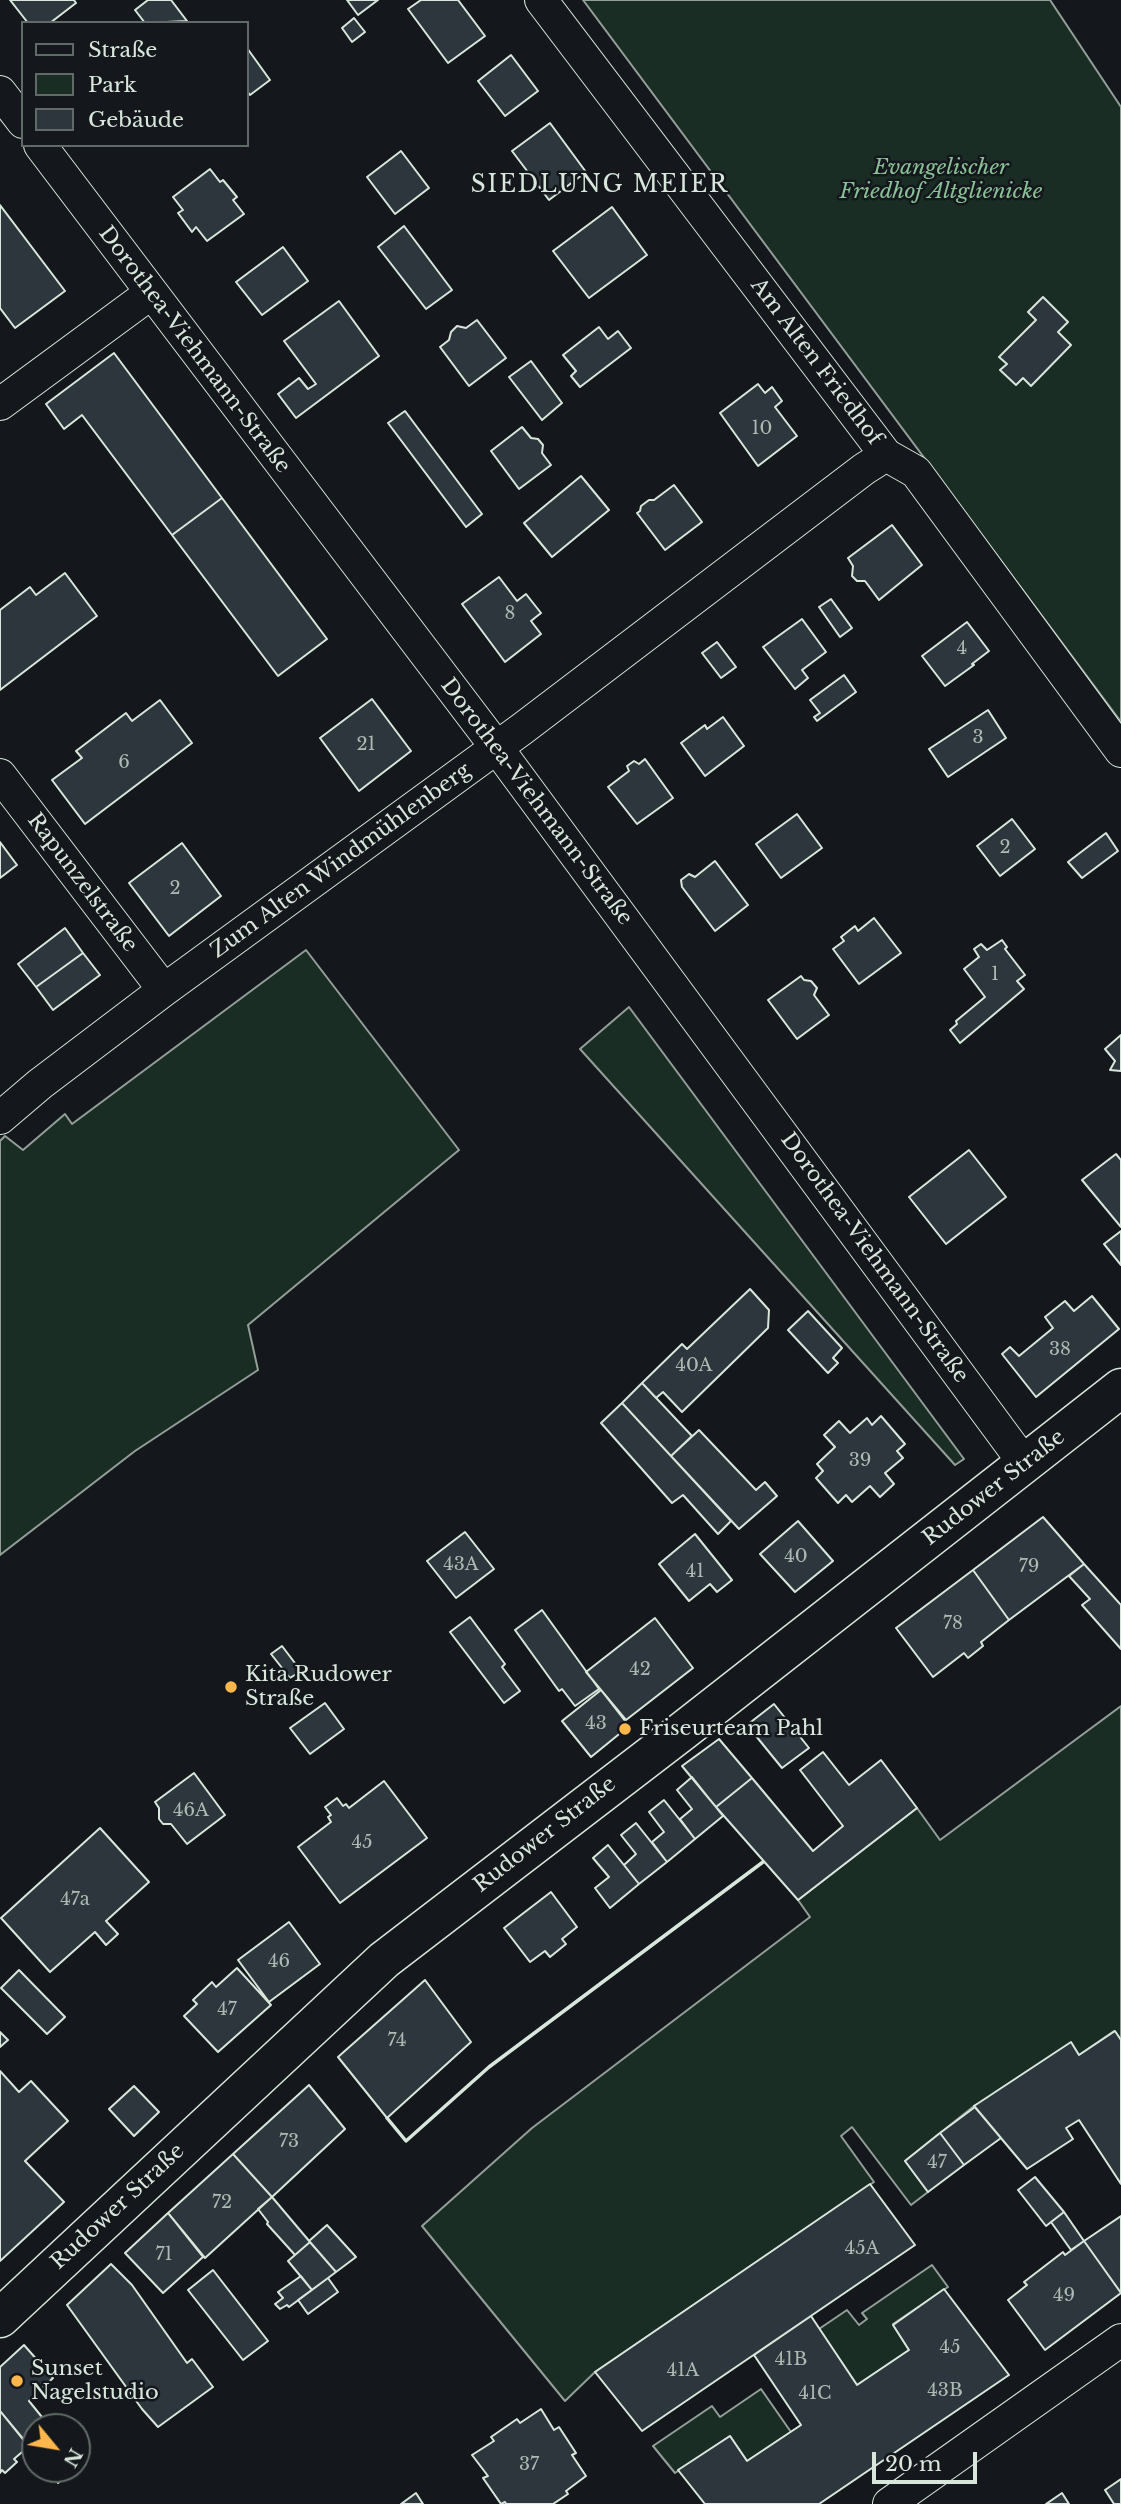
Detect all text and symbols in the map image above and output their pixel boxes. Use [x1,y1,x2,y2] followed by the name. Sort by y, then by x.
[21,21,248,147] legend
[88,37,157,63] text: Straße
[88,72,137,98] text: Park
[88,107,184,133] text: Gebäude
[840,155,1042,205] park label: Evangelischer Friedhof Altglienicke
[473,172,727,200] district label: SIEDLUNG MEIER
[93,222,295,478] street label: Dorothea-Viehmann-Straße
[745,274,887,450] street label: Am Alten Friedhof
[752,418,772,440] house number: 10
[505,603,515,625] house number: 8
[957,638,967,660] house number: 4
[435,674,637,930] street label: Dorothea-Viehmann-Straße
[972,727,984,749] house number: 3
[356,734,376,756] house number: 21
[118,752,130,774] house number: 6
[206,758,476,964] street label: Zum Alten Windmühlenberg
[22,809,142,957] street label: Rapunzelstraße
[999,837,1011,859] house number: 2
[169,878,181,900] house number: 2
[991,964,999,986] house number: 1
[775,1128,973,1388] street label: Dorothea-Viehmann-Straße
[1049,1339,1071,1361] house number: 38
[676,1355,712,1377] house number: 40A
[918,1425,1070,1551] street label: Rudower Straße
[849,1450,871,1472] house number: 39
[784,1546,808,1568] house number: 40
[443,1554,479,1576] house number: 43A
[1019,1556,1039,1578] house number: 79
[686,1561,704,1583] house number: 41
[943,1613,963,1635] house number: 78
[629,1659,651,1681] house number: 42
[245,1662,392,1712] place label: Kita Rudower Straße
[223,1679,239,1695] marker: Kita Rudower Straße
[585,1713,607,1735] house number: 43
[639,1716,823,1742] place label: Friseurteam Pahl
[617,1721,633,1737] marker: Friseurteam Pahl
[469,1772,621,1898] street label: Rudower Straße
[173,1800,209,1822] house number: 46A
[352,1832,372,1854] house number: 45
[60,1889,90,1911] house number: 47a
[268,1951,290,1973] house number: 46
[217,1999,237,2021] house number: 47
[387,2030,407,2052] house number: 74
[279,2131,299,2153] house number: 73
[46,2139,190,2275] street label: Rudower Straße
[927,2152,947,2174] house number: 47
[212,2192,232,2214] house number: 72
[845,2238,879,2260] house number: 45A
[155,2244,173,2266] house number: 71
[1053,2285,1075,2307] house number: 49
[940,2337,960,2359] house number: 45
[775,2349,807,2371] house number: 41B
[31,2356,159,2406] place label: Sunset Nagelstudio
[667,2360,699,2382] house number: 41A
[9,2373,25,2389] marker: Sunset Nagelstudio
[927,2380,963,2402] house number: 43B
[799,2383,831,2405] house number: 41C
[21,2413,91,2483] north arrow
[876,2438,981,2482] scale bar
[58,2444,87,2471] text: N
[885,2451,942,2477] text: 20 m
[519,2454,539,2476] house number: 37

